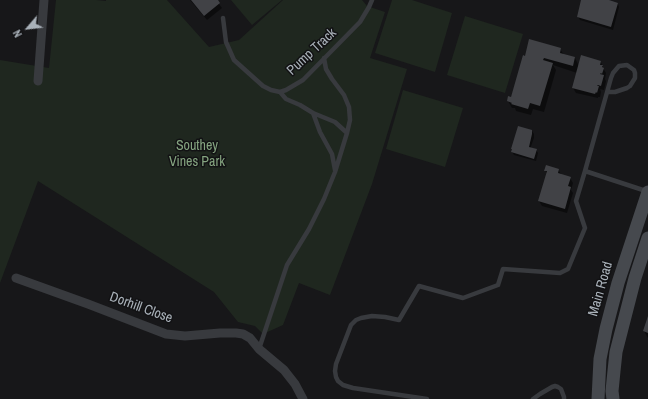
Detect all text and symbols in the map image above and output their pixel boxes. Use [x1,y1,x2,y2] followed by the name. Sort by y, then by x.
[8,8,48,48] north arrow
[284,25,340,79] street label: Pump Track
[10,27,25,40] text: N
[169,138,225,170] park label: Southey Vines Park
[585,260,617,318] street label: Main Road
[107,289,175,327] street label: Dorhill Close

